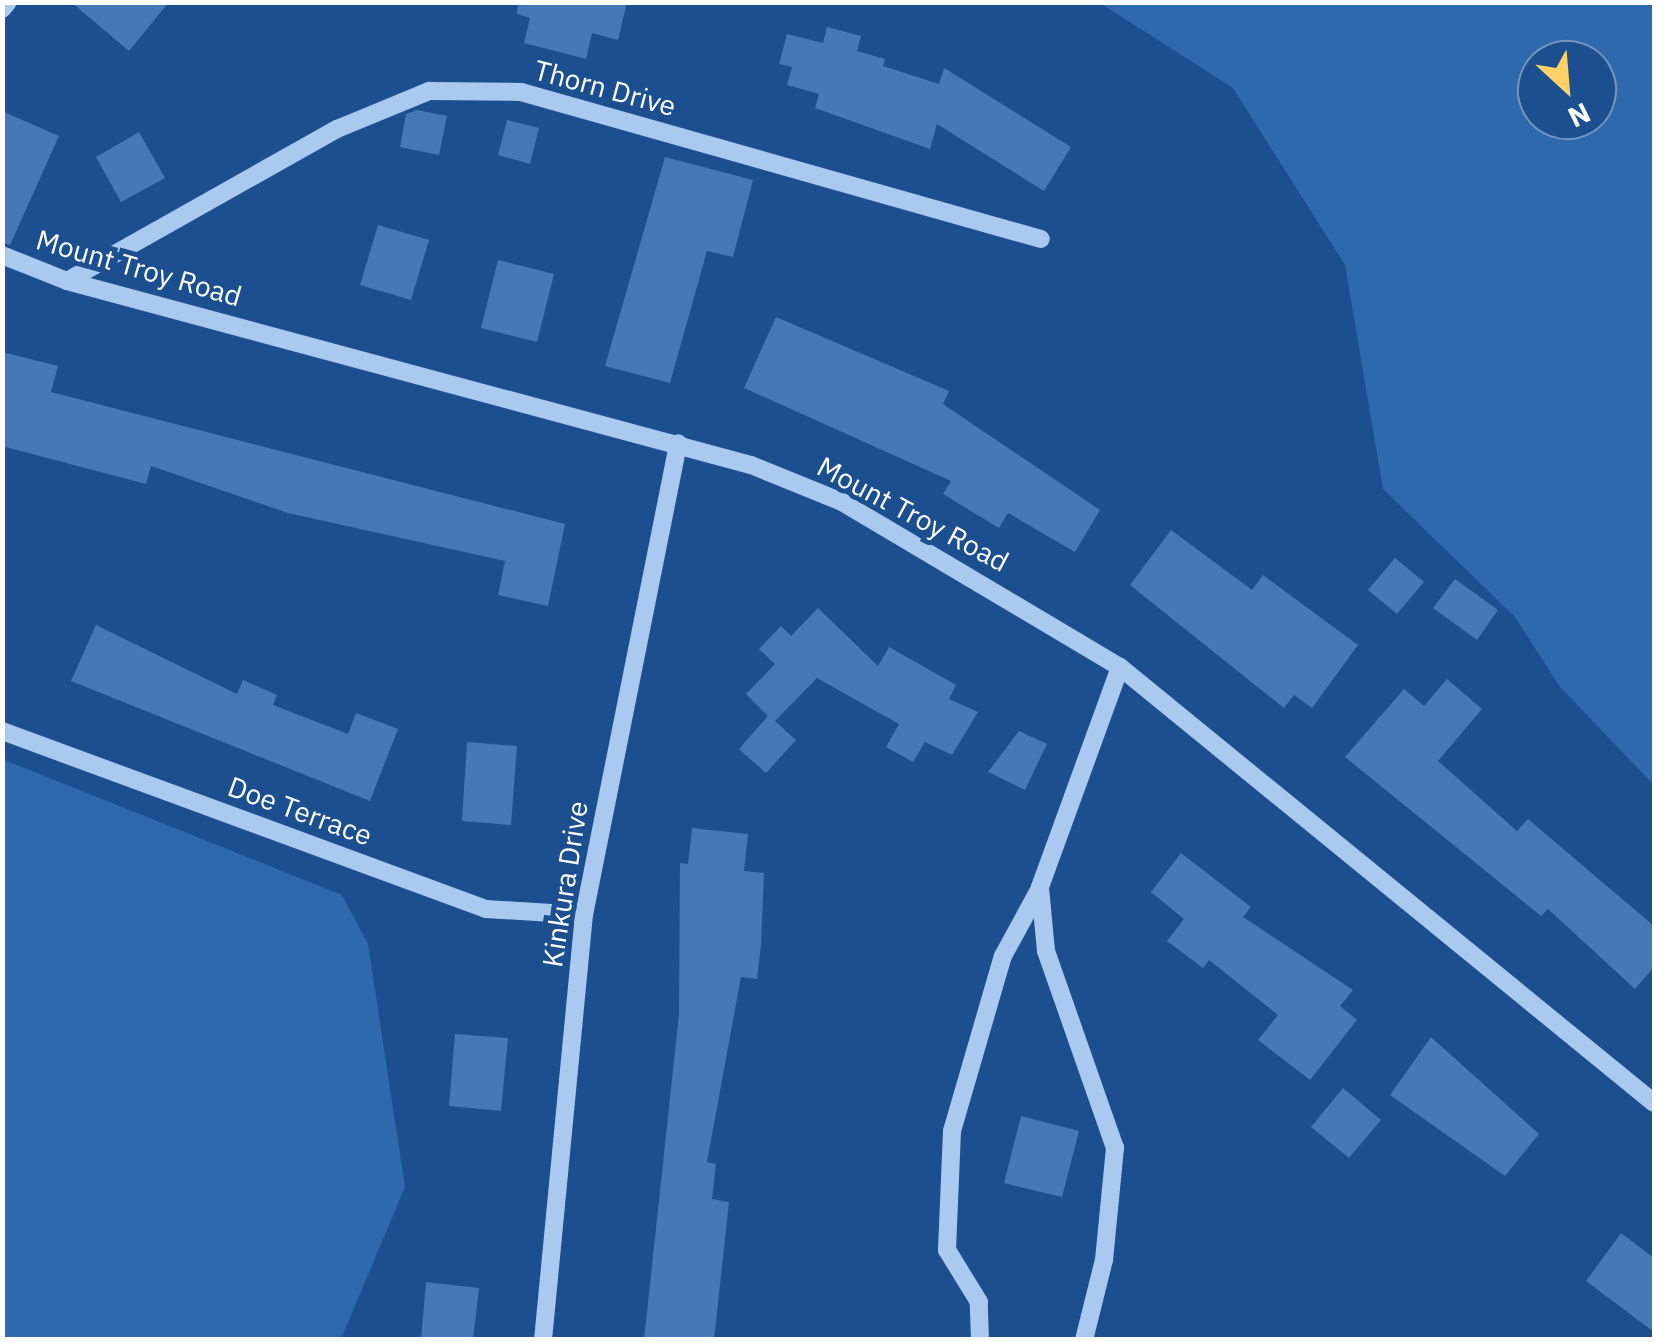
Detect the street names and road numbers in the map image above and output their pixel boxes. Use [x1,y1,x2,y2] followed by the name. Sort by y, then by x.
[530,53,680,123] street label: Thorn Drive
[32,223,246,313] street label: Mount Troy Road
[812,449,1014,579] street label: Mount Troy Road
[223,769,377,853] street label: Doe Terrace
[535,799,595,969] street label: Kinkura Drive

